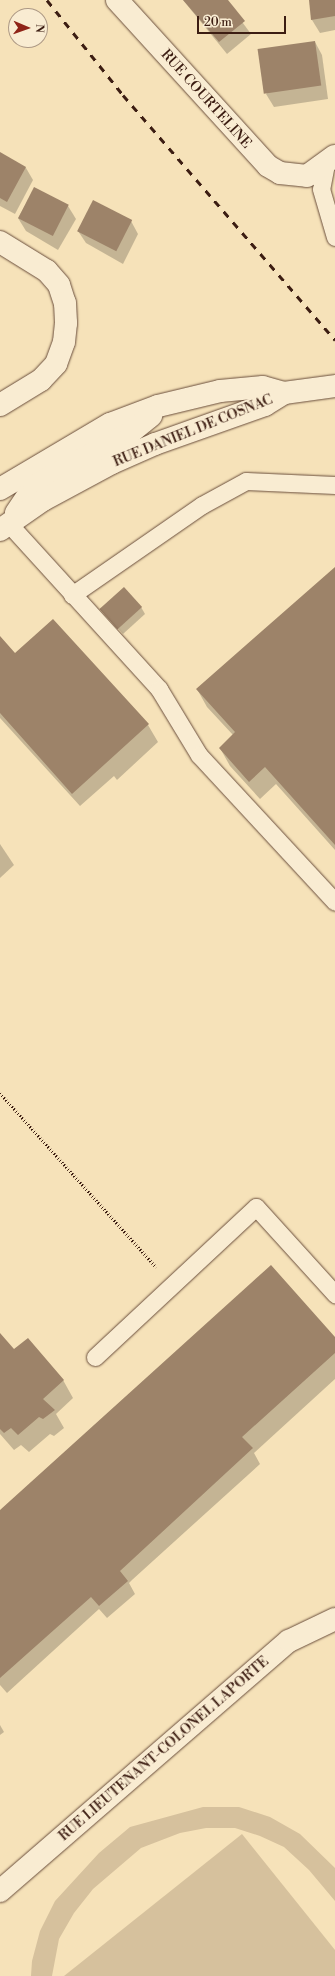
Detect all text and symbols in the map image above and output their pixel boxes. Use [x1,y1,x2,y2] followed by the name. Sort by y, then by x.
[8,8,48,48] north arrow
[199,8,288,34] scale bar
[204,15,232,30] text: 20 m
[32,24,46,33] text: N
[157,46,255,152] street label: RUE COURTELINE
[111,391,275,471] street label: RUE DANIEL DE COSNAC
[56,1653,272,1845] street label: RUE LIEUTENANT-COLONEL LAPORTE

